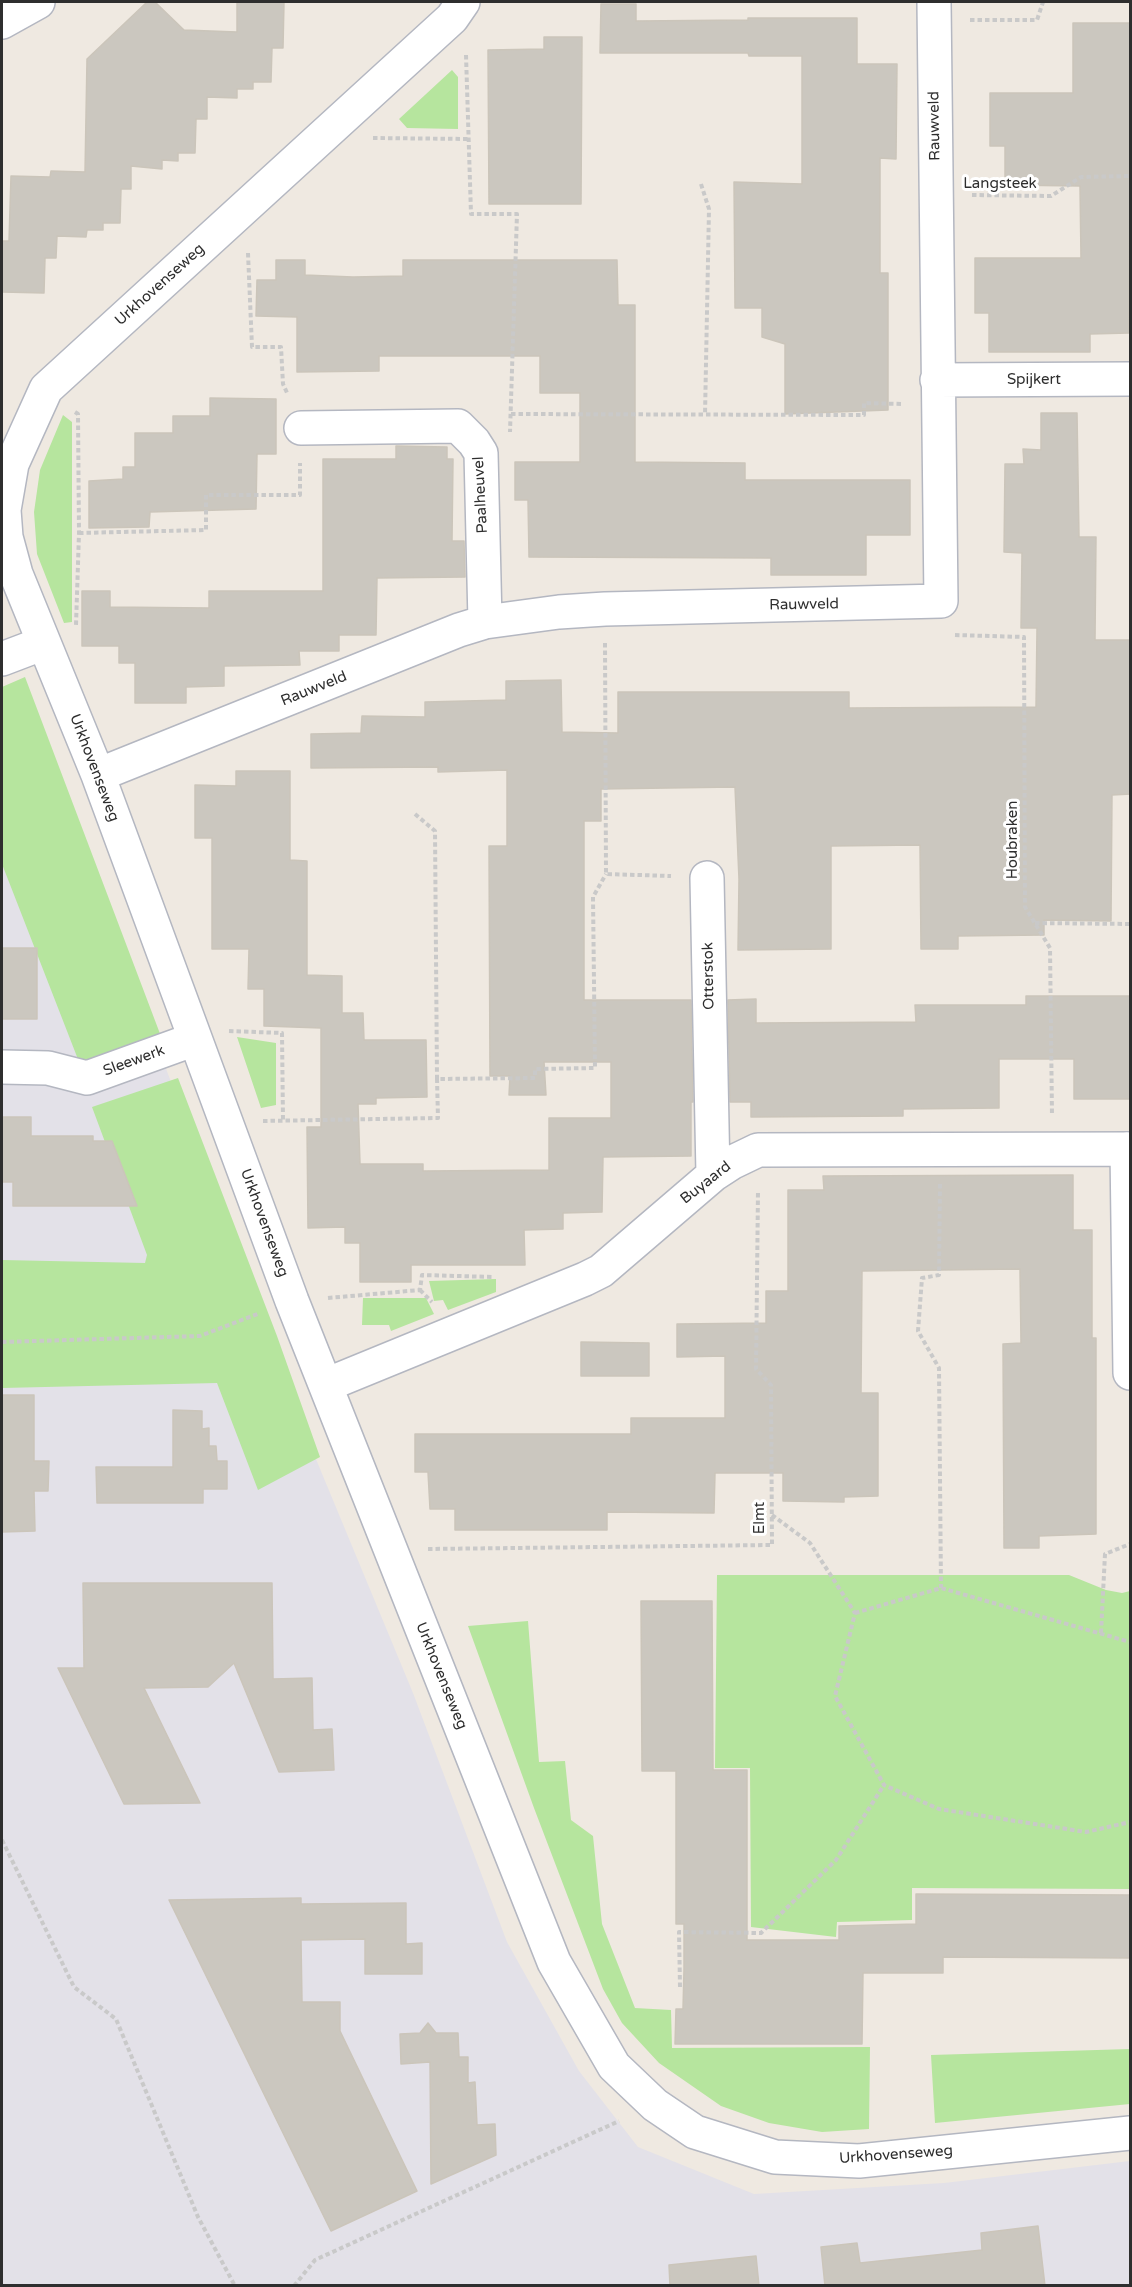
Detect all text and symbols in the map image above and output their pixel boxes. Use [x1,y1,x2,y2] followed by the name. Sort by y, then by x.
[925,91,945,161] street label: Rauwveld
[963,175,1037,193] street label: Langsteek
[112,240,208,330] street label: Urkhovenseweg
[1007,371,1061,389] street label: Spijkert
[470,456,492,534] street label: Paalheuvel
[769,595,839,615] street label: Rauwveld
[278,668,350,710] street label: Rauwveld
[65,712,123,824] street label: Urkhovenseweg
[1004,801,1022,879] street label: Houbraken
[699,942,719,1010] street label: Otterstok
[101,1042,167,1080] street label: Sleewerk
[677,1158,735,1208] street label: Buyaard
[236,1166,292,1280] street label: Urkhovenseweg
[751,1502,769,1534] street label: Elmt
[411,1620,471,1732] street label: Urkhovenseweg
[839,2142,953,2168] street label: Urkhovenseweg

